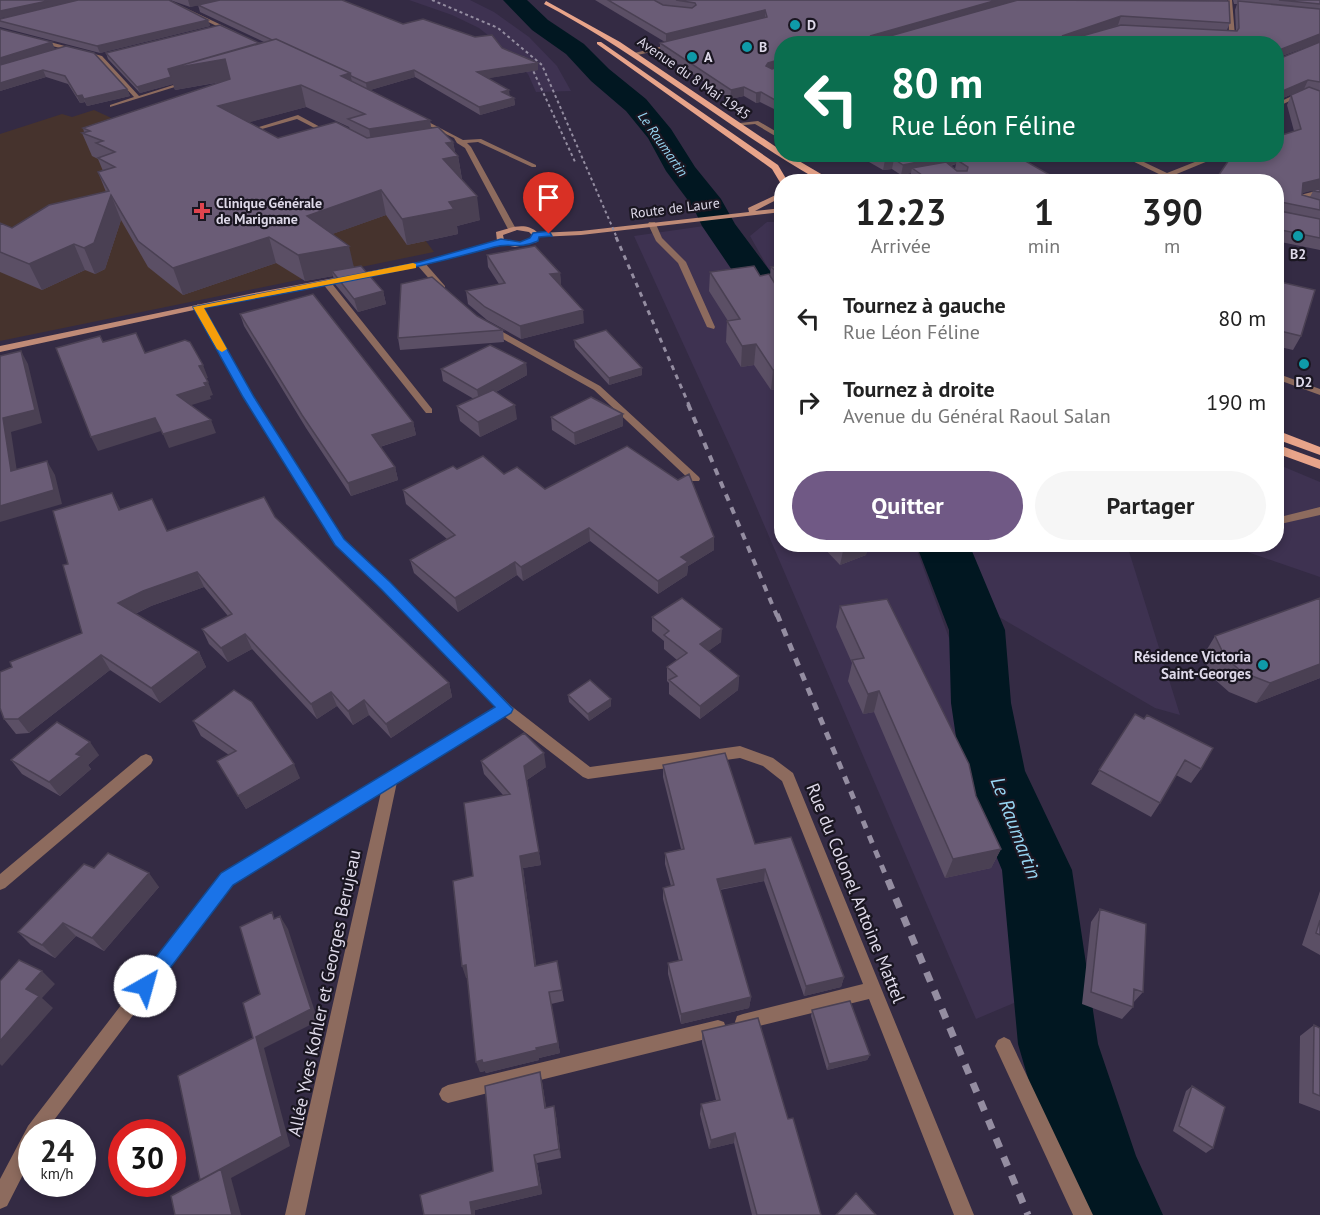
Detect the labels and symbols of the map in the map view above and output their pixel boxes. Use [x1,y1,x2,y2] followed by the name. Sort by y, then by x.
[807,16,816,34] place label: D
[788,18,802,32] marker: D
[634,32,754,124] street label: Avenue du 8 Mai 1945
[759,38,767,56] place label: B
[740,40,754,54] marker: B
[704,48,713,66] place label: A
[685,50,699,64] marker: A
[634,108,692,180] water label: Le Raumartin
[523,172,574,234] pin
[216,194,322,228] place label: Clinique Générale de Marignane
[629,194,721,222] street label: Route de Laure
[193,202,211,220] marker: Clinique Générale de Marignane
[1291,229,1305,243] marker: B2
[1290,245,1306,263] place label: B2
[1297,357,1311,371] marker: D2
[1296,373,1313,391] place label: D2
[1134,647,1251,683] place label: Résidence Victoria Saint-Georges
[1256,658,1270,672] marker: Résidence Victoria Saint-Georges
[985,773,1047,883] water label: Le Raumartin
[801,780,911,1007] street label: Rue du Colonel Antoine Mattel
[282,848,366,1138] street label: Allée Yves Kohler et Georges Berujeau
[113,954,177,1018] position arrow
[108,1119,186,1197] speed limit sign: 30

